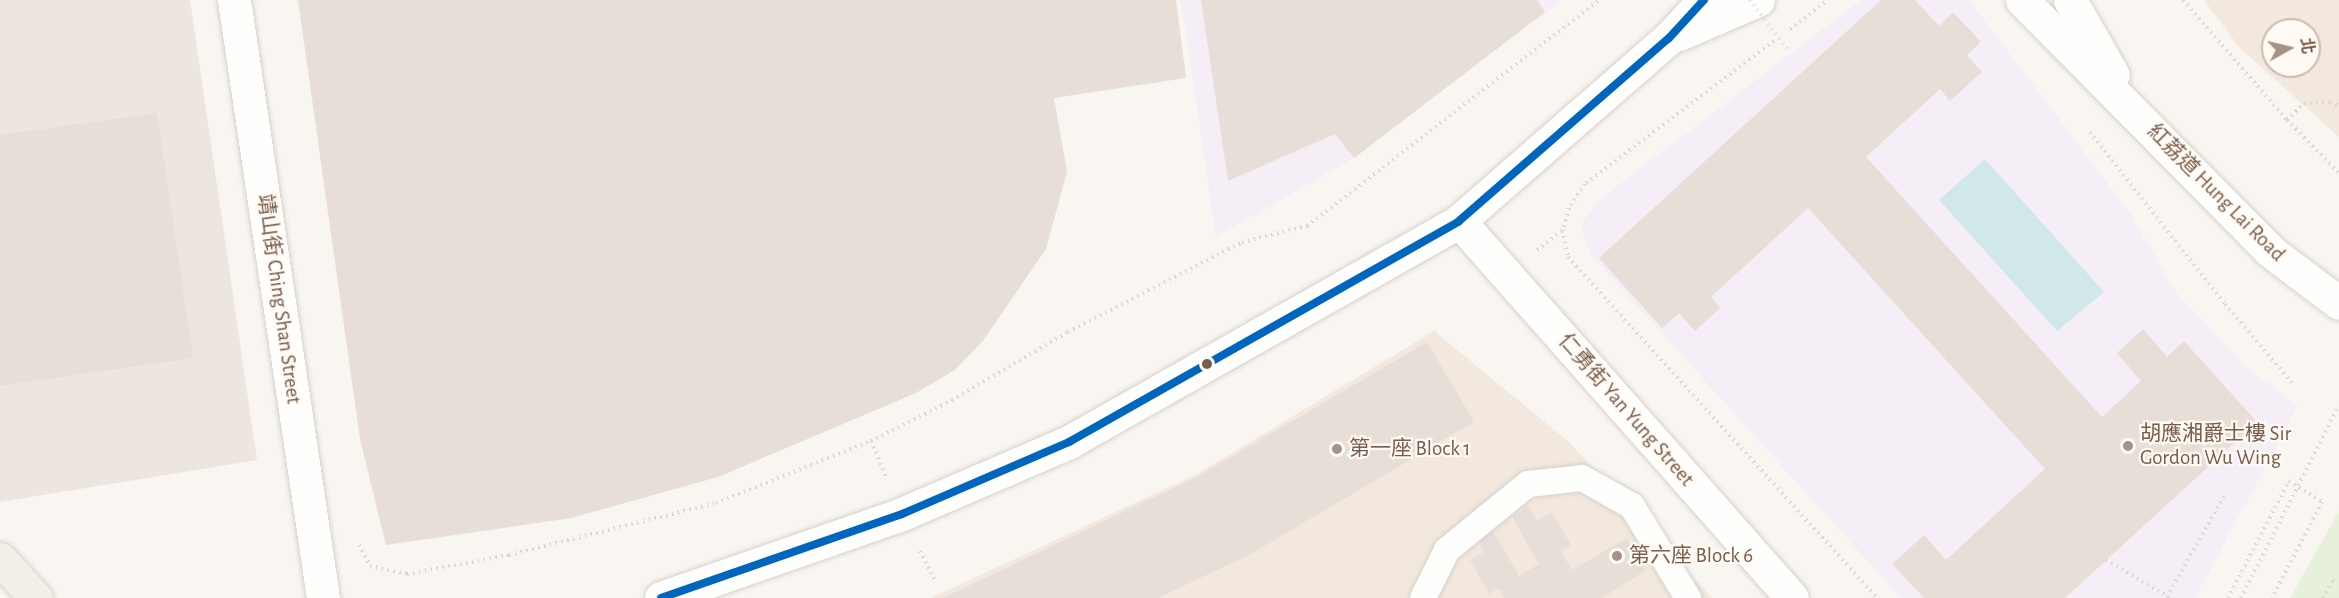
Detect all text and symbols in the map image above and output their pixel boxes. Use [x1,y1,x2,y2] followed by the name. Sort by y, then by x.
[2261,18,2321,78] north arrow
[2298,37,2316,55] text: 北
[2142,119,2290,267] street label: 紅荔道 Hung Lai Road
[252,192,306,406] street label: 靖山街 Ching Shan Street
[1553,328,1699,492] street label: 仁勇街 Yan Yung Street
[1201,358,1213,370] unlabelled marker
[2140,421,2291,471] place label: 胡應湘爵士樓 Sir Gordon Wu Wing
[1349,436,1471,462] place label: 第一座 Block 1
[2121,439,2135,453] marker: 胡應湘爵士樓 Sir Gordon Wu Wing
[1330,442,1344,456] marker: 第一座 Block 1
[1629,543,1753,569] place label: 第六座 Block 6
[1610,549,1624,563] marker: 第六座 Block 6

